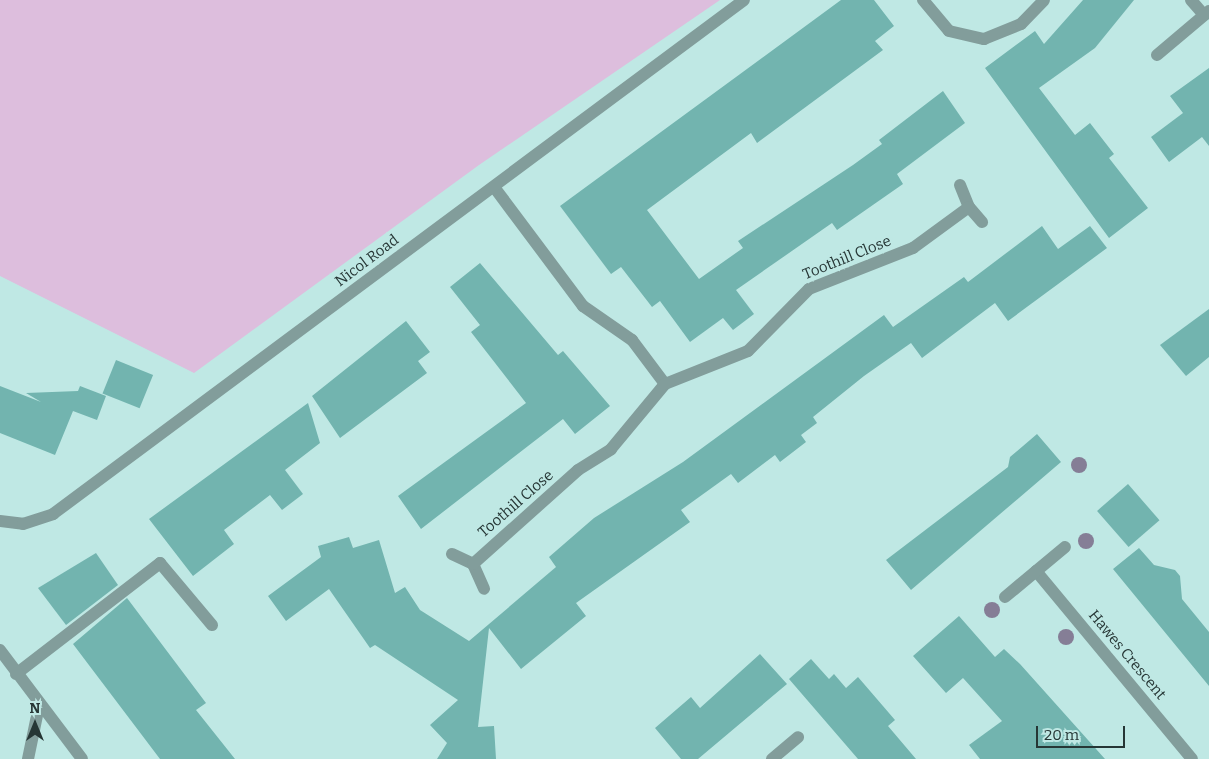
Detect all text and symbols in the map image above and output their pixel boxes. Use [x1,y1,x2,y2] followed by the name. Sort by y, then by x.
[332,231,402,291] street label: Nicol Road
[800,232,894,284] street label: Toothill Close
[475,467,557,541] street label: Toothill Close
[1084,607,1170,703] street label: Hawes Crescent
[10,699,60,749] north arrow
[30,700,40,717] text: N
[1039,716,1128,748] scale bar
[1044,726,1079,744] text: 20 m

